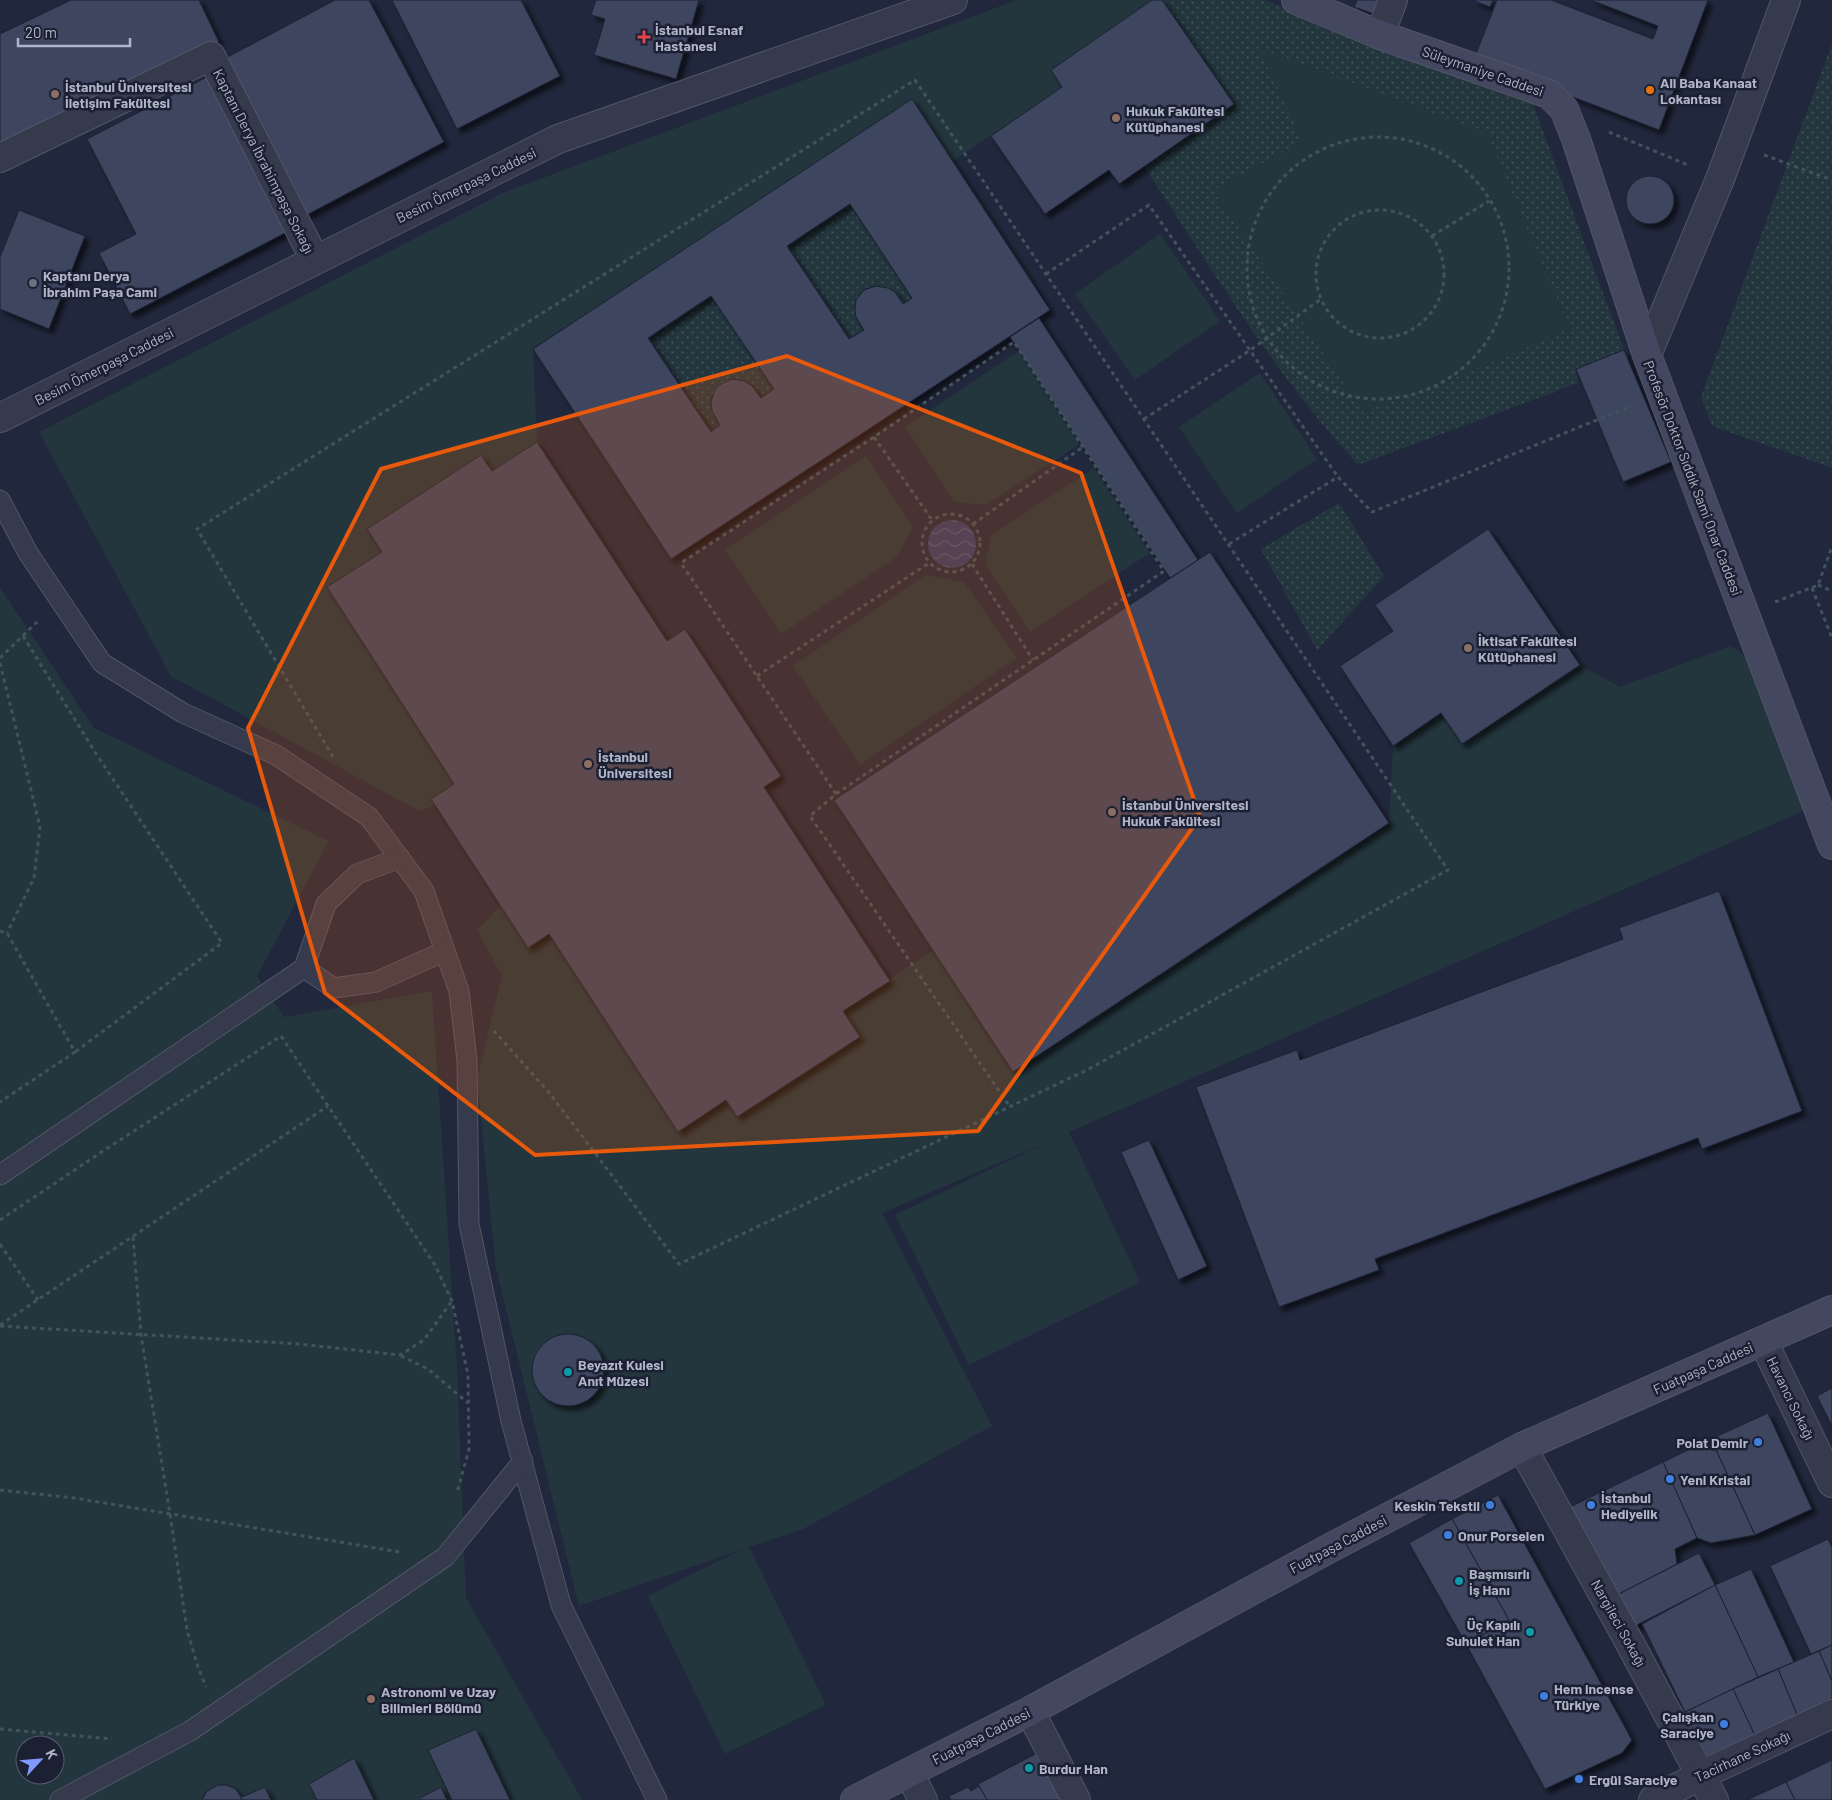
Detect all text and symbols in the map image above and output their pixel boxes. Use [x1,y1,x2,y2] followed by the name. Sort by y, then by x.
[18,15,130,47] scale bar
[655,21,743,54] place label: İstanbul Esnaf Hastanesi
[25,23,57,41] text: 20 m
[637,30,651,44] marker: İstanbul Esnaf Hastanesi
[1420,42,1546,100] street label: Süleymaniye Caddesi
[210,66,318,256] street label: Kaptanı Derya İbrahimpaşa Sokağı
[1660,74,1757,107] place label: Ali Baba Kanaat Lokantası
[65,78,192,111] place label: İstanbul Üniversitesi İletişim Fakültesi
[1644,84,1656,96] marker: Ali Baba Kanaat Lokantası
[49,88,61,100] marker: İstanbul Üniversitesi İletişim Fakültesi
[1126,102,1224,135] place label: Hukuk Fakültesi Kütüphanesi
[1110,112,1122,124] marker: Hukuk Fakültesi Kütüphanesi
[393,144,539,226] street label: Besim Ömerpaşa Caddesi
[43,267,157,300] place label: Kaptanı Derya İbrahim Paşa Cami
[27,277,39,289] marker: Kaptanı Derya İbrahim Paşa Cami
[32,324,176,408] street label: Besim Ömerpaşa Caddesi
[1640,358,1746,598] street label: Profesör Doktor Sıddık Sami Onar Caddesi
[1478,632,1577,665] place label: İktisat Fakültesi Kütüphanesi
[1462,642,1474,654] marker: İktisat Fakültesi Kütüphanesi
[598,748,672,781] place label: İstanbul Üniversitesi
[582,758,594,770] marker: İstanbul Üniversitesi
[1122,796,1249,829] place label: İstanbul Üniversitesi Hukuk Fakültesi
[1106,806,1118,818] marker: İstanbul Üniversitesi Hukuk Fakültesi
[1650,1338,1756,1398] street label: Fuatpaşa Caddesi
[1763,1354,1819,1442] street label: Havancı Sokağı
[578,1356,664,1389] place label: Beyazıt Kulesi Anıt Müzesi
[562,1366,574,1378] marker: Beyazıt Kulesi Anıt Müzesi
[1677,1434,1749,1451] place label: Polat Demir
[1752,1436,1764,1448] marker: Polat Demir
[1680,1471,1750,1488] place label: Yeni Kristal
[1664,1473,1676,1485] marker: Yeni Kristal
[1601,1489,1658,1522] place label: İstanbul Hediyelik
[1394,1497,1480,1514] place label: Keskin Tekstil
[1484,1499,1496,1511] marker: Keskin Tekstil
[1585,1499,1597,1511] marker: İstanbul Hediyelik
[1287,1511,1389,1577] street label: Fuatpaşa Caddesi
[1458,1527,1545,1544] place label: Onur Porselen
[1442,1529,1454,1541] marker: Onur Porselen
[1469,1565,1530,1598] place label: Başmısırlı İş Hanı
[1453,1575,1465,1587] marker: Başmısırlı İş Hanı
[1588,1576,1650,1670] street label: Nargileci Sokağı
[1446,1616,1520,1649] place label: Üç Kapılı Suhulet Han
[1524,1626,1536,1638] marker: Üç Kapılı Suhulet Han
[1554,1680,1634,1713] place label: Hem incense Türkiye
[381,1683,496,1716] place label: Astronomi ve Uzay Bilimleri Bölümü
[1538,1690,1550,1702] marker: Hem incense Türkiye
[365,1693,377,1705] marker: Astronomi ve Uzay Bilimleri Bölümü
[929,1704,1033,1768] street label: Fuatpaşa Caddesi
[1660,1708,1714,1741] place label: Çalışkan Saraciye
[1718,1718,1730,1730] marker: Çalışkan Saraciye
[1691,1726,1793,1786] street label: Tacirhane Sokağı
[15,1735,65,1785] north arrow
[43,1746,62,1762] text: K
[1039,1760,1108,1777] place label: Burdur Han
[1023,1762,1035,1774] marker: Burdur Han
[1589,1771,1678,1788] place label: Ergül Saraciye
[1573,1773,1585,1785] marker: Ergül Saraciye

